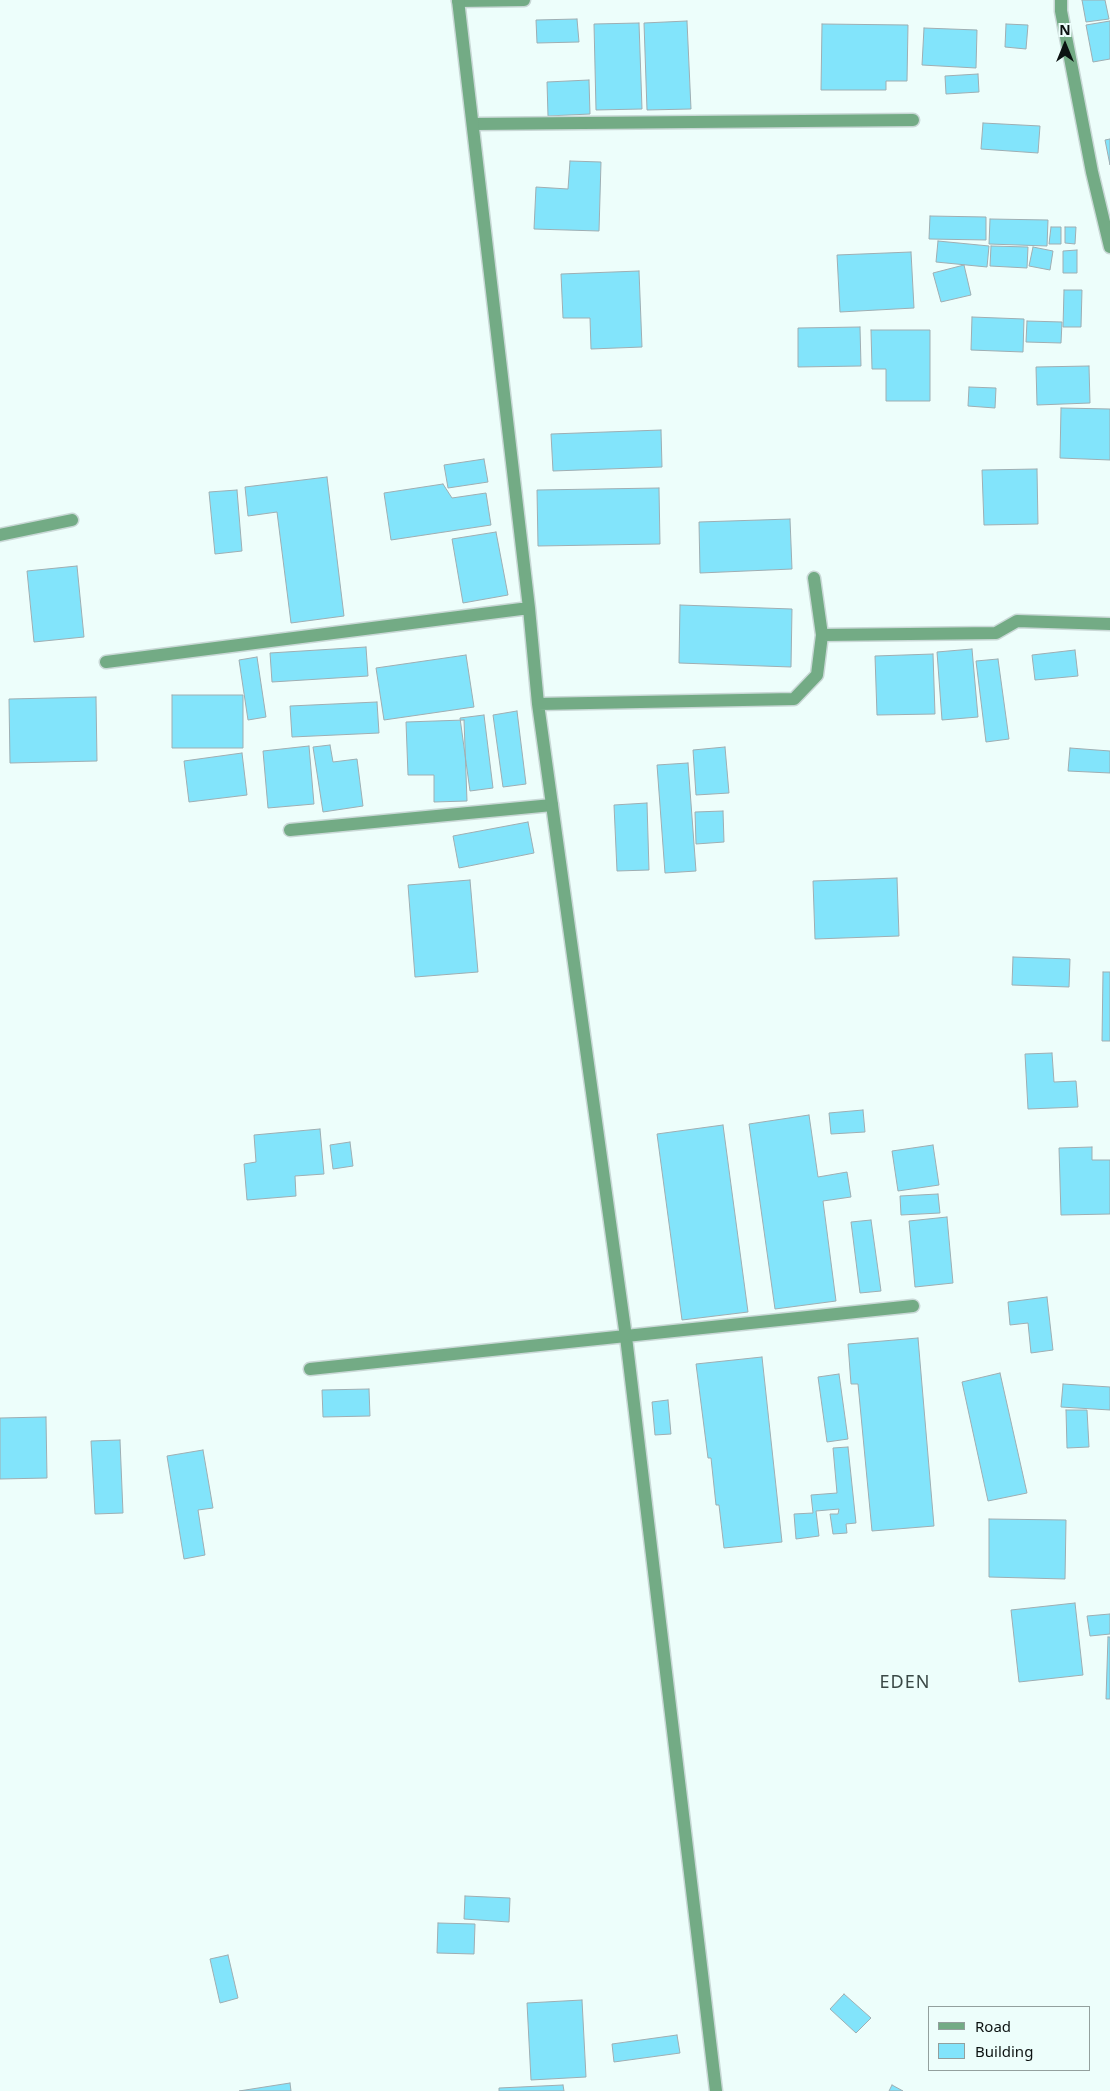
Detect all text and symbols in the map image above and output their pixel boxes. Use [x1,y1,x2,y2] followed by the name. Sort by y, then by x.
[1040,20,1090,70] north arrow
[1059,20,1071,39] text: N
[879,1672,931,1694] district label: EDEN
[928,2006,1090,2071] legend
[975,2016,1011,2036] text: Road
[975,2041,1033,2061] text: Building

